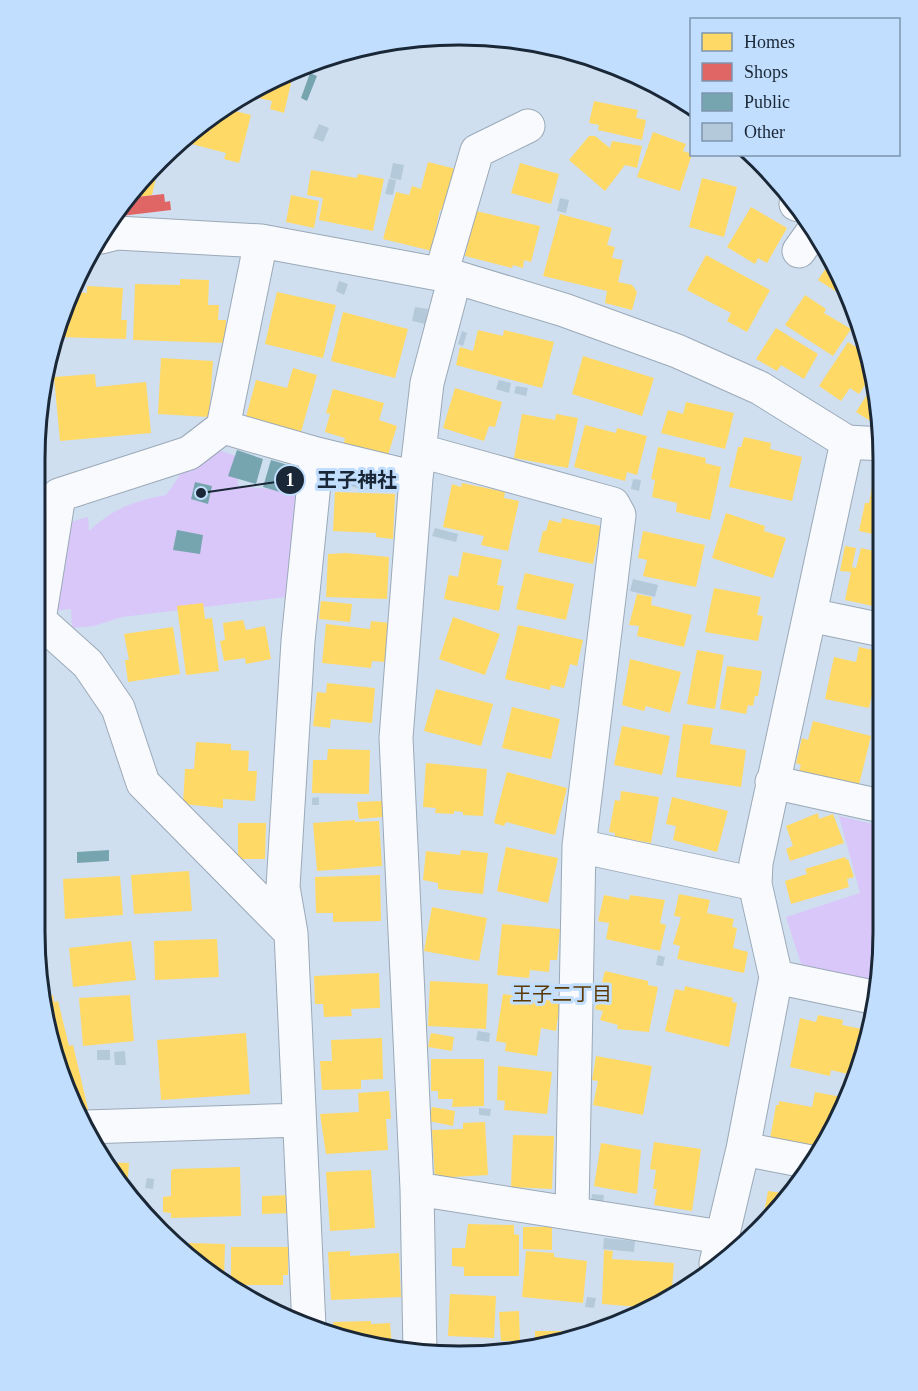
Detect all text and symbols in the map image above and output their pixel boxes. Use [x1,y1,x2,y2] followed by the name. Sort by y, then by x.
[690,18,900,156] legend
[744,32,795,52] text: Homes
[744,62,788,82] text: Shops
[744,92,790,112] text: Public
[744,122,785,142] text: Other
[275,461,409,499] callout: 王子神社
[317,469,397,491] text: 王子神社
[286,470,295,490] text: 1
[512,983,612,1005] district label: 王子二丁目

